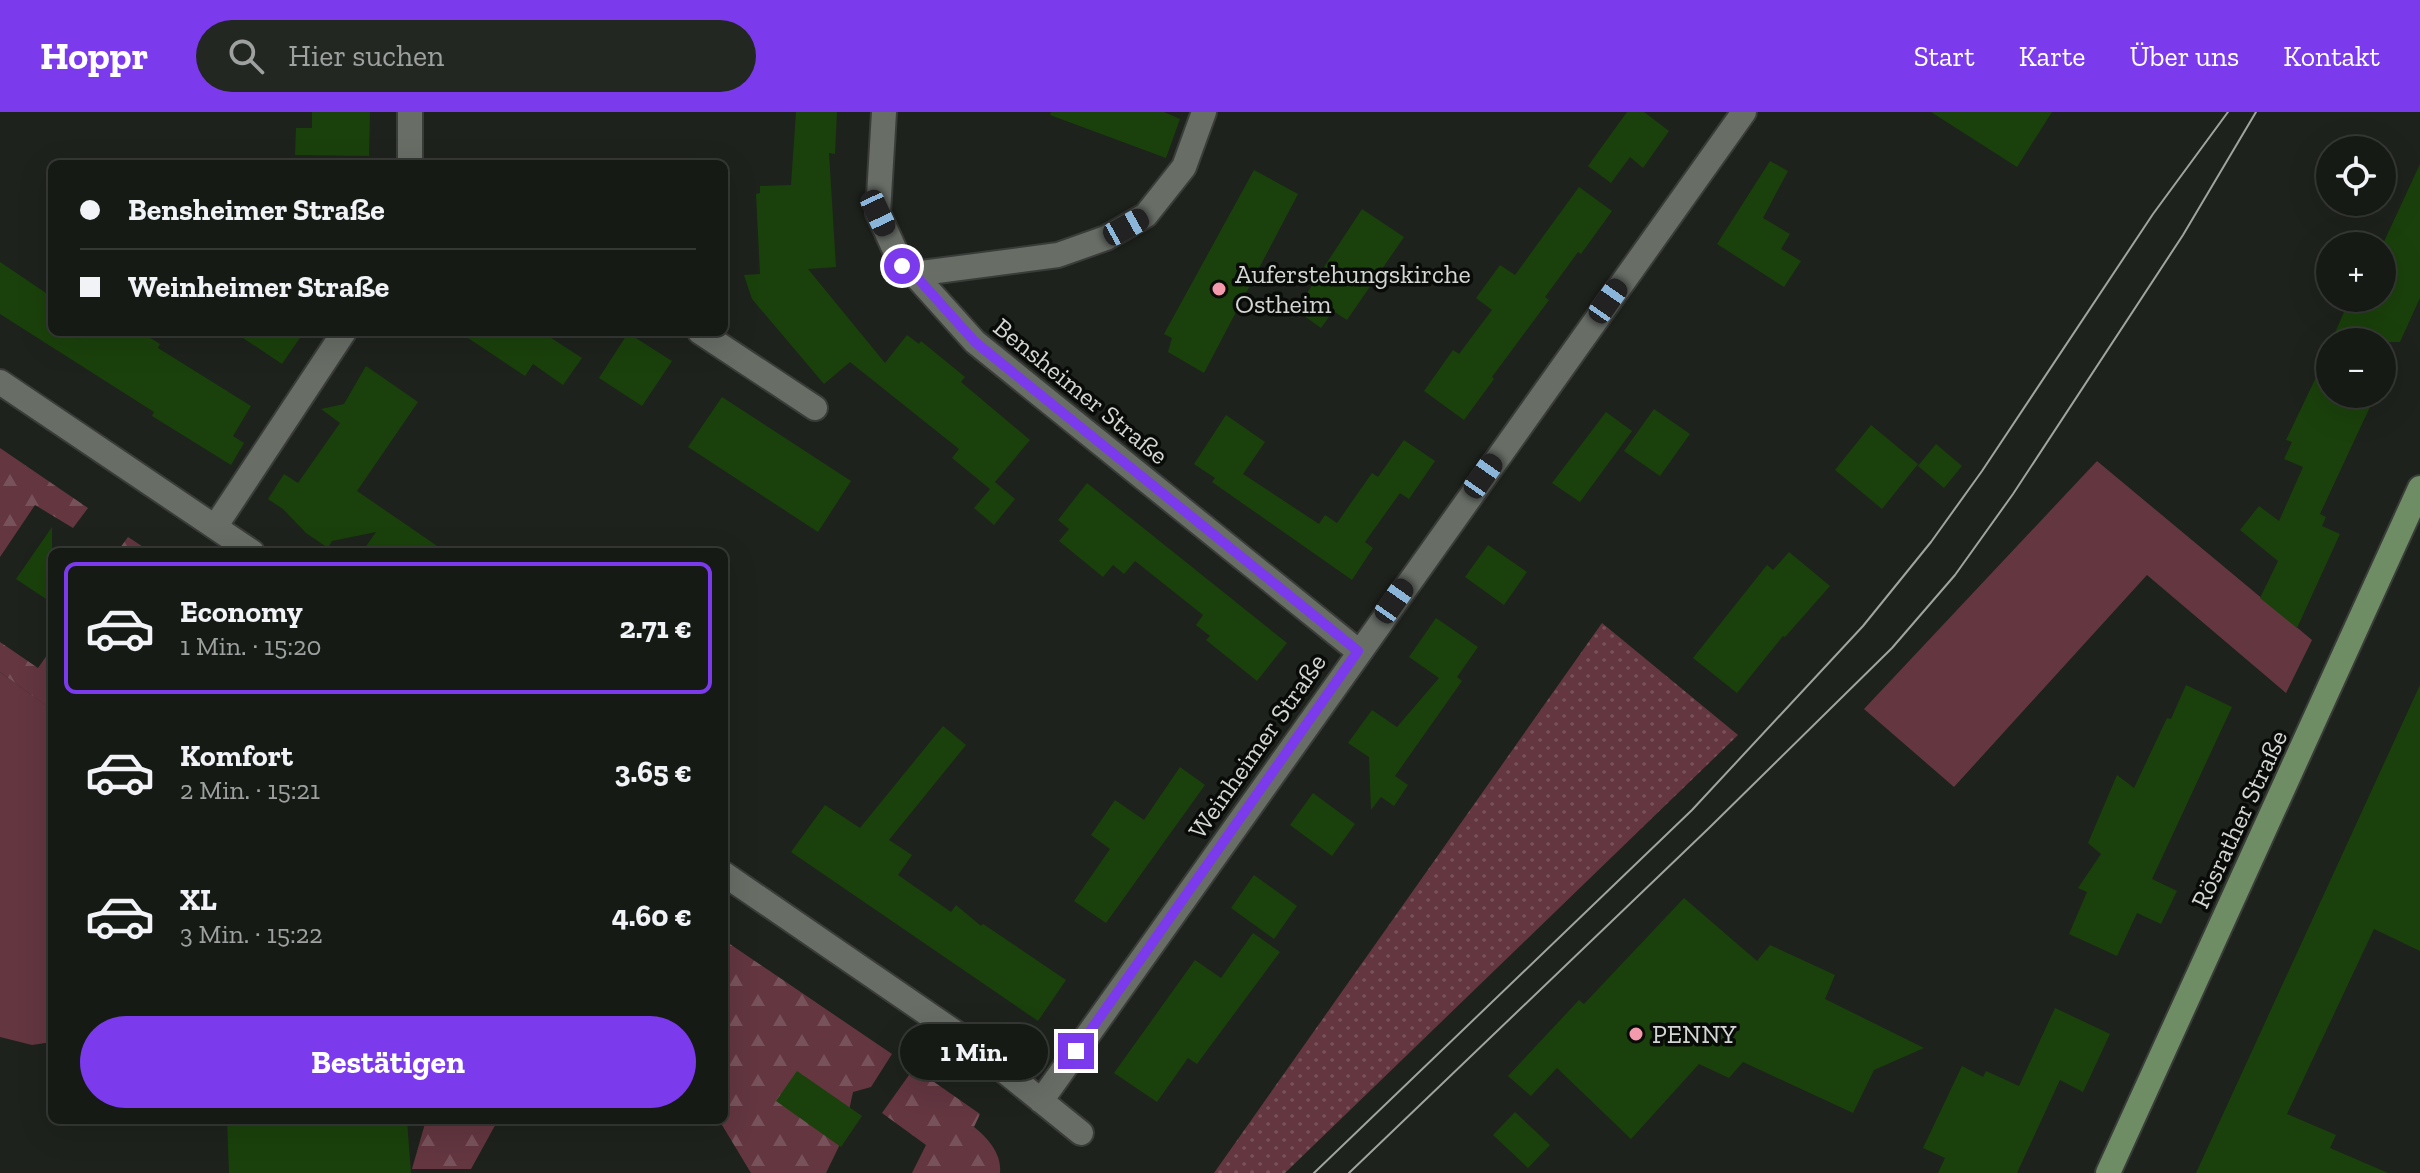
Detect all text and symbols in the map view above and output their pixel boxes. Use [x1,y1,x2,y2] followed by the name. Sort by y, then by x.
[196,20,756,92] search box
[40,33,148,79] text: Hoppr
[224,34,268,78] icon: search
[288,38,444,74] text: Hier suchen
[1914,40,1975,73] text: Start
[2019,40,2085,73] text: Karte
[2129,40,2239,73] text: Über uns
[2283,40,2380,73] text: Kontakt
[2316,136,2396,408] map controls
[2316,136,2396,216] button: locate
[857,186,899,240] car
[128,192,385,228] text: Bensheimer Straße
[1099,205,1153,249] car
[2316,232,2396,312] button: +
[884,248,920,284] route start
[1235,258,1471,320] place label: Auferstehungskirche Ostheim
[128,269,389,305] text: Weinheimer Straße
[1584,274,1632,328] car
[1210,280,1228,298] marker: Auferstehungskirche Ostheim
[987,311,1175,471] street label: Bensheimer Straße
[2316,328,2396,408] button: −
[1459,449,1507,503] car
[1370,574,1418,628] car
[84,592,156,664] icon: car
[180,594,303,630] text: Economy
[620,610,692,646] text: 2.71 €
[180,630,322,662] text: 1 Min. · 15:20
[1181,647,1333,845] street label: Weinheimer Straße
[2184,725,2294,913] street label: Rösrather Straße
[84,736,156,808] icon: car
[180,738,293,774] text: Komfort
[614,754,692,790] text: 3.65 €
[180,774,320,806] text: 2 Min. · 15:21
[84,880,156,952] icon: car
[180,882,217,918] text: XL
[612,898,692,934] text: 4.60 €
[180,918,323,950] text: 3 Min. · 15:22
[80,1016,696,1108] button: Bestätigen
[1652,1018,1736,1050] place label: PENNY
[900,1023,1048,1079] callout: 1 Min.
[1627,1025,1645,1043] marker: PENNY
[1058,1033,1094,1069] route end
[940,1036,1008,1068] text: 1 Min.

